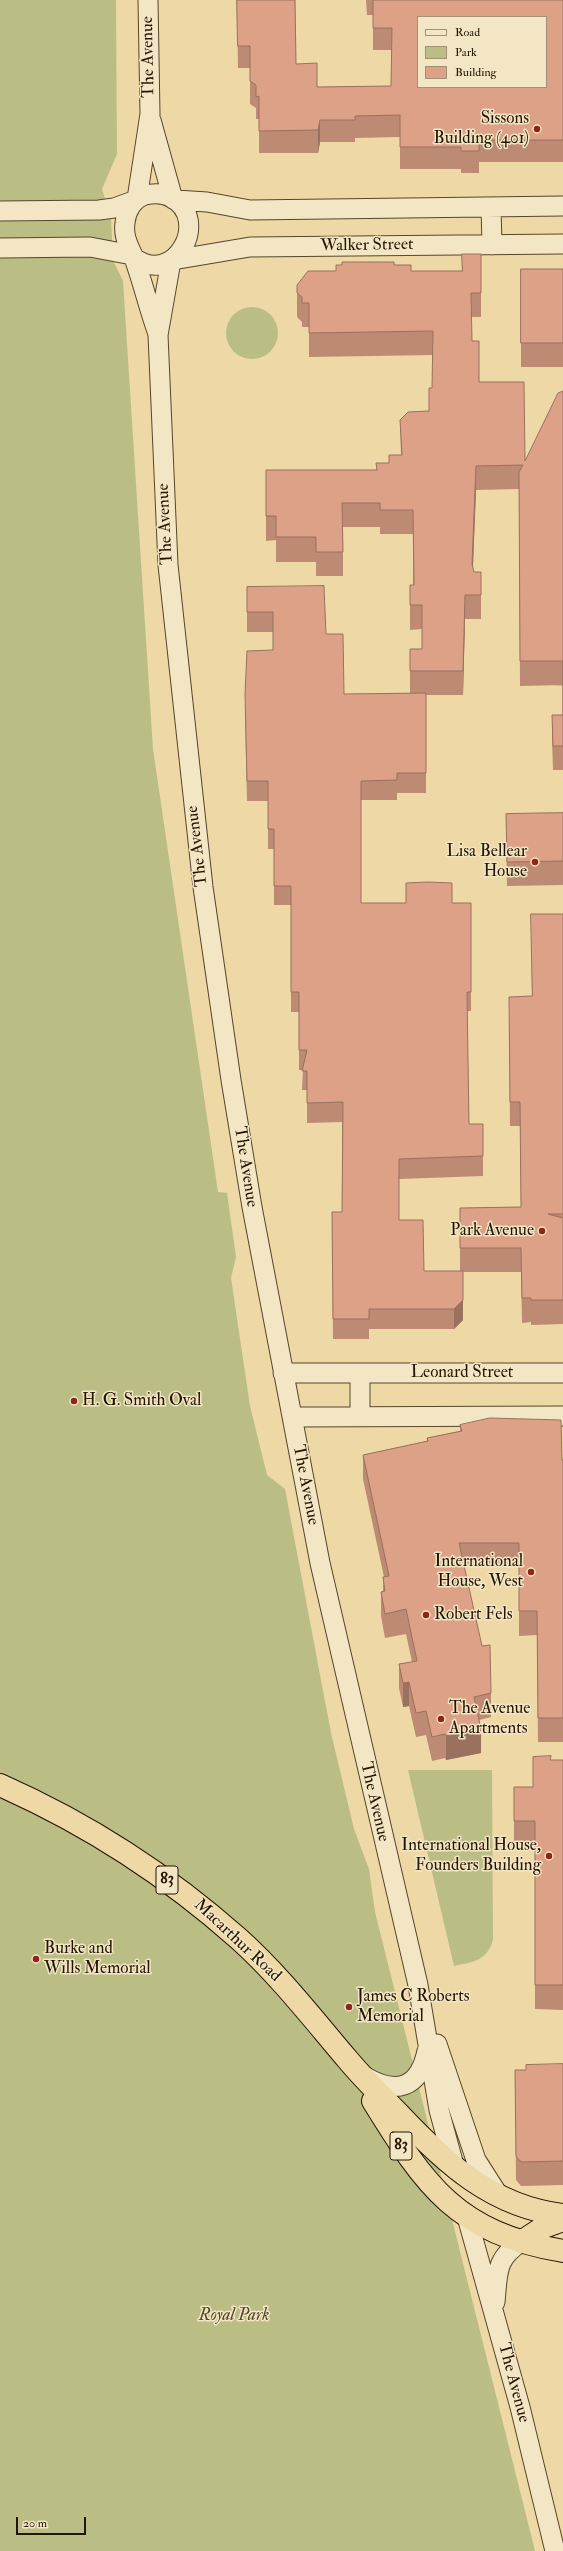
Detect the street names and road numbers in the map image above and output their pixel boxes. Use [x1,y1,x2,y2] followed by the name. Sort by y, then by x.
[138,16,160,98] street label: The Avenue
[320,235,414,257] street label: Walker Street
[154,483,178,565] street label: The Avenue
[183,804,213,888] street label: The Avenue
[229,1125,261,1209] street label: The Avenue
[411,1363,513,1383] street label: Leonard Street
[287,1443,323,1527] street label: The Avenue
[355,1760,393,1844] street label: The Avenue
[156,1866,178,1894] road number: 83
[189,1895,285,1987] street label: Macarthur Road
[390,2132,412,2160] road number: 83
[493,2341,533,2425] street label: The Avenue

